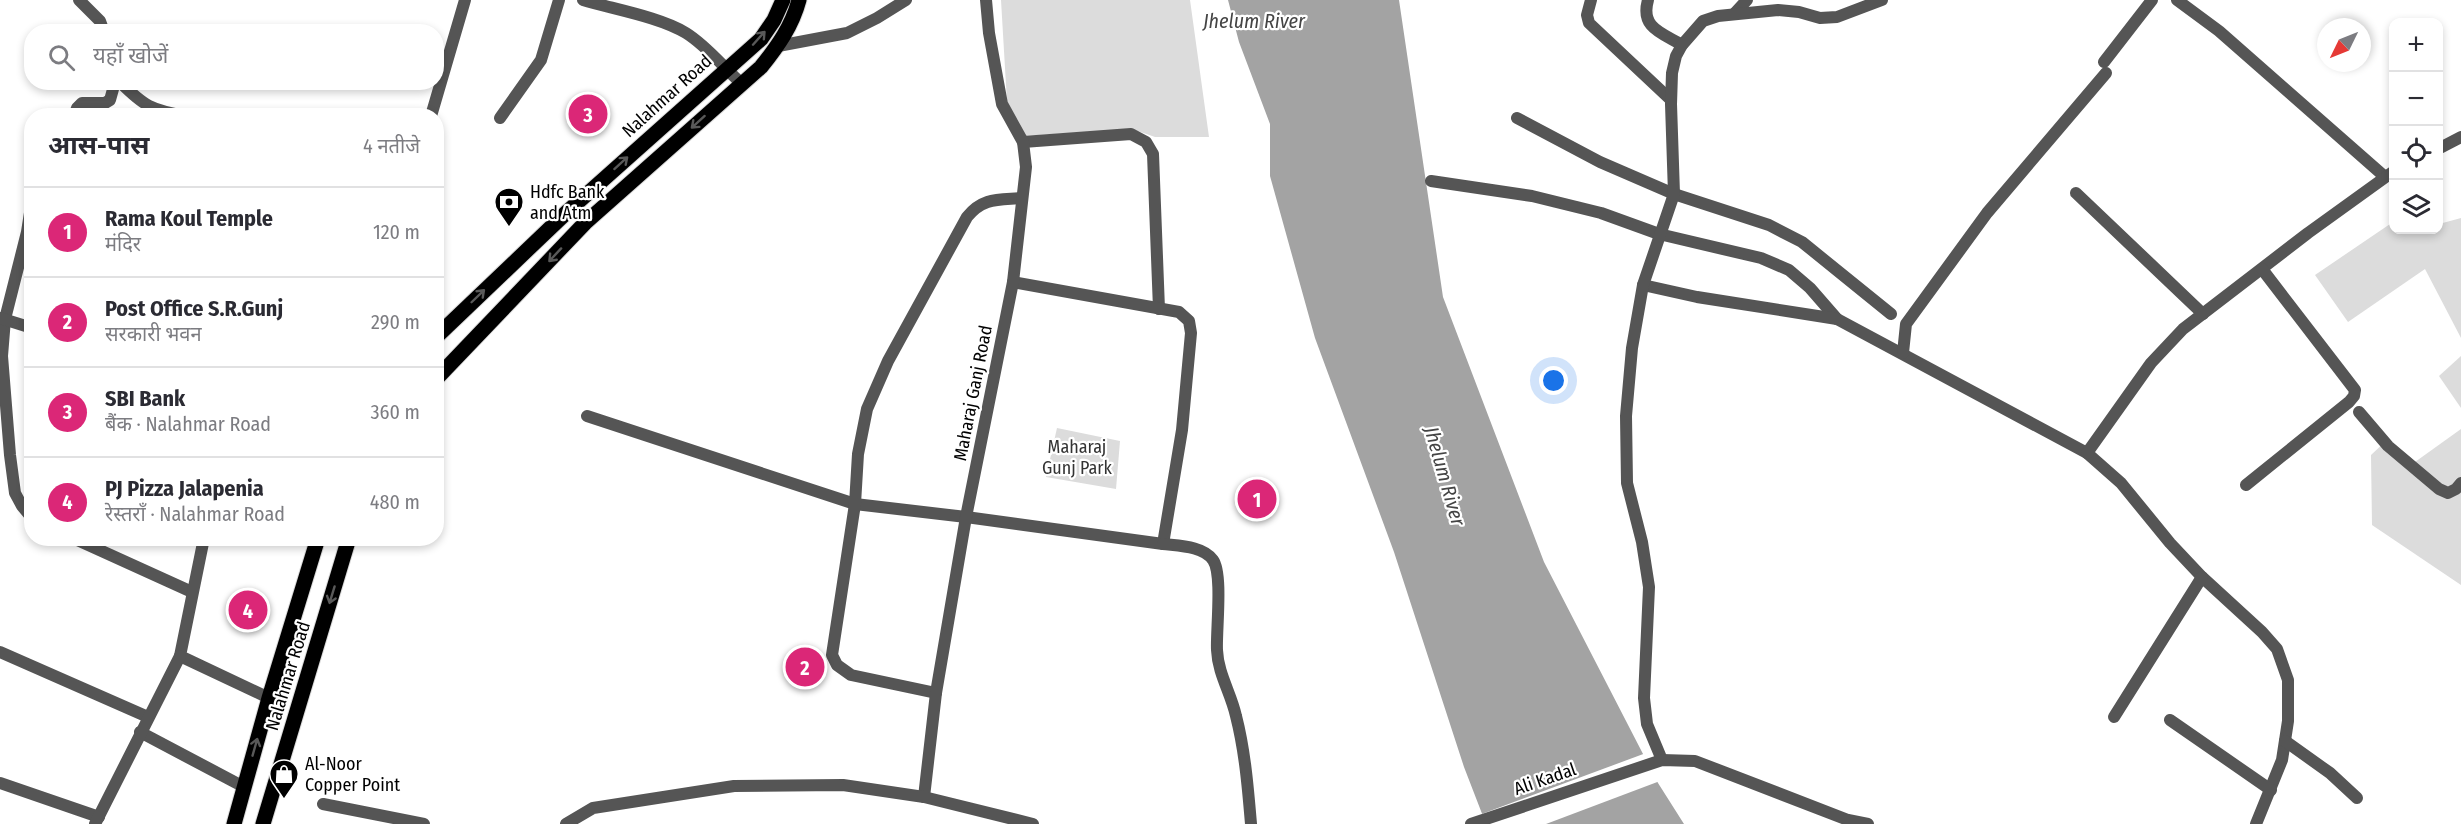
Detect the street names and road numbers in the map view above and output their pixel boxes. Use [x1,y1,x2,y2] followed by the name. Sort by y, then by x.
[618,50,716,142] street label: Nalahmar Road
[949,323,997,463] street label: Maharaj Ganj Road
[261,619,315,733] street label: Nalahmar Road
[1511,758,1579,800] street label: Ali Kadal

